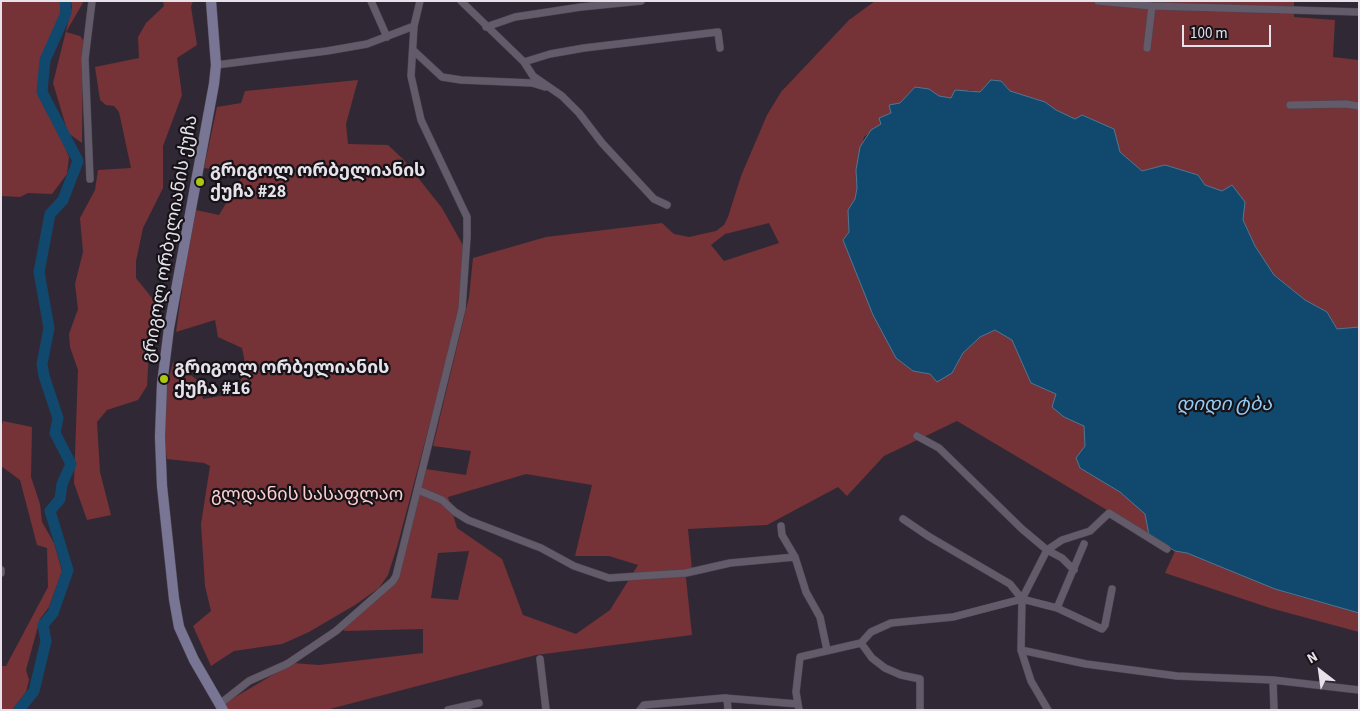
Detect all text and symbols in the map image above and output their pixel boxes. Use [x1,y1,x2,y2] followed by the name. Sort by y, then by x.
[1185,15,1274,47] scale bar
[1190,23,1228,44] text: 100 m
[139,114,203,364] street label: გრიგოლ ორბელიანის ქუჩა
[210,161,425,203] place label: გრიგოლ ორბელიანის ქუჩა #28
[194,176,206,188] marker: გრიგოლ ორბელიანის ქუჩა #28
[174,358,389,400] place label: გრიგოლ ორბელიანის ქუჩა #16
[158,373,170,385] marker: გრიგოლ ორბელიანის ქუჩა #16
[1176,395,1272,417] water label: დიდი ტბა
[211,485,403,507] park label: გლდანის სასაფლაო
[1295,646,1345,696] north arrow
[1303,647,1322,669] text: N

